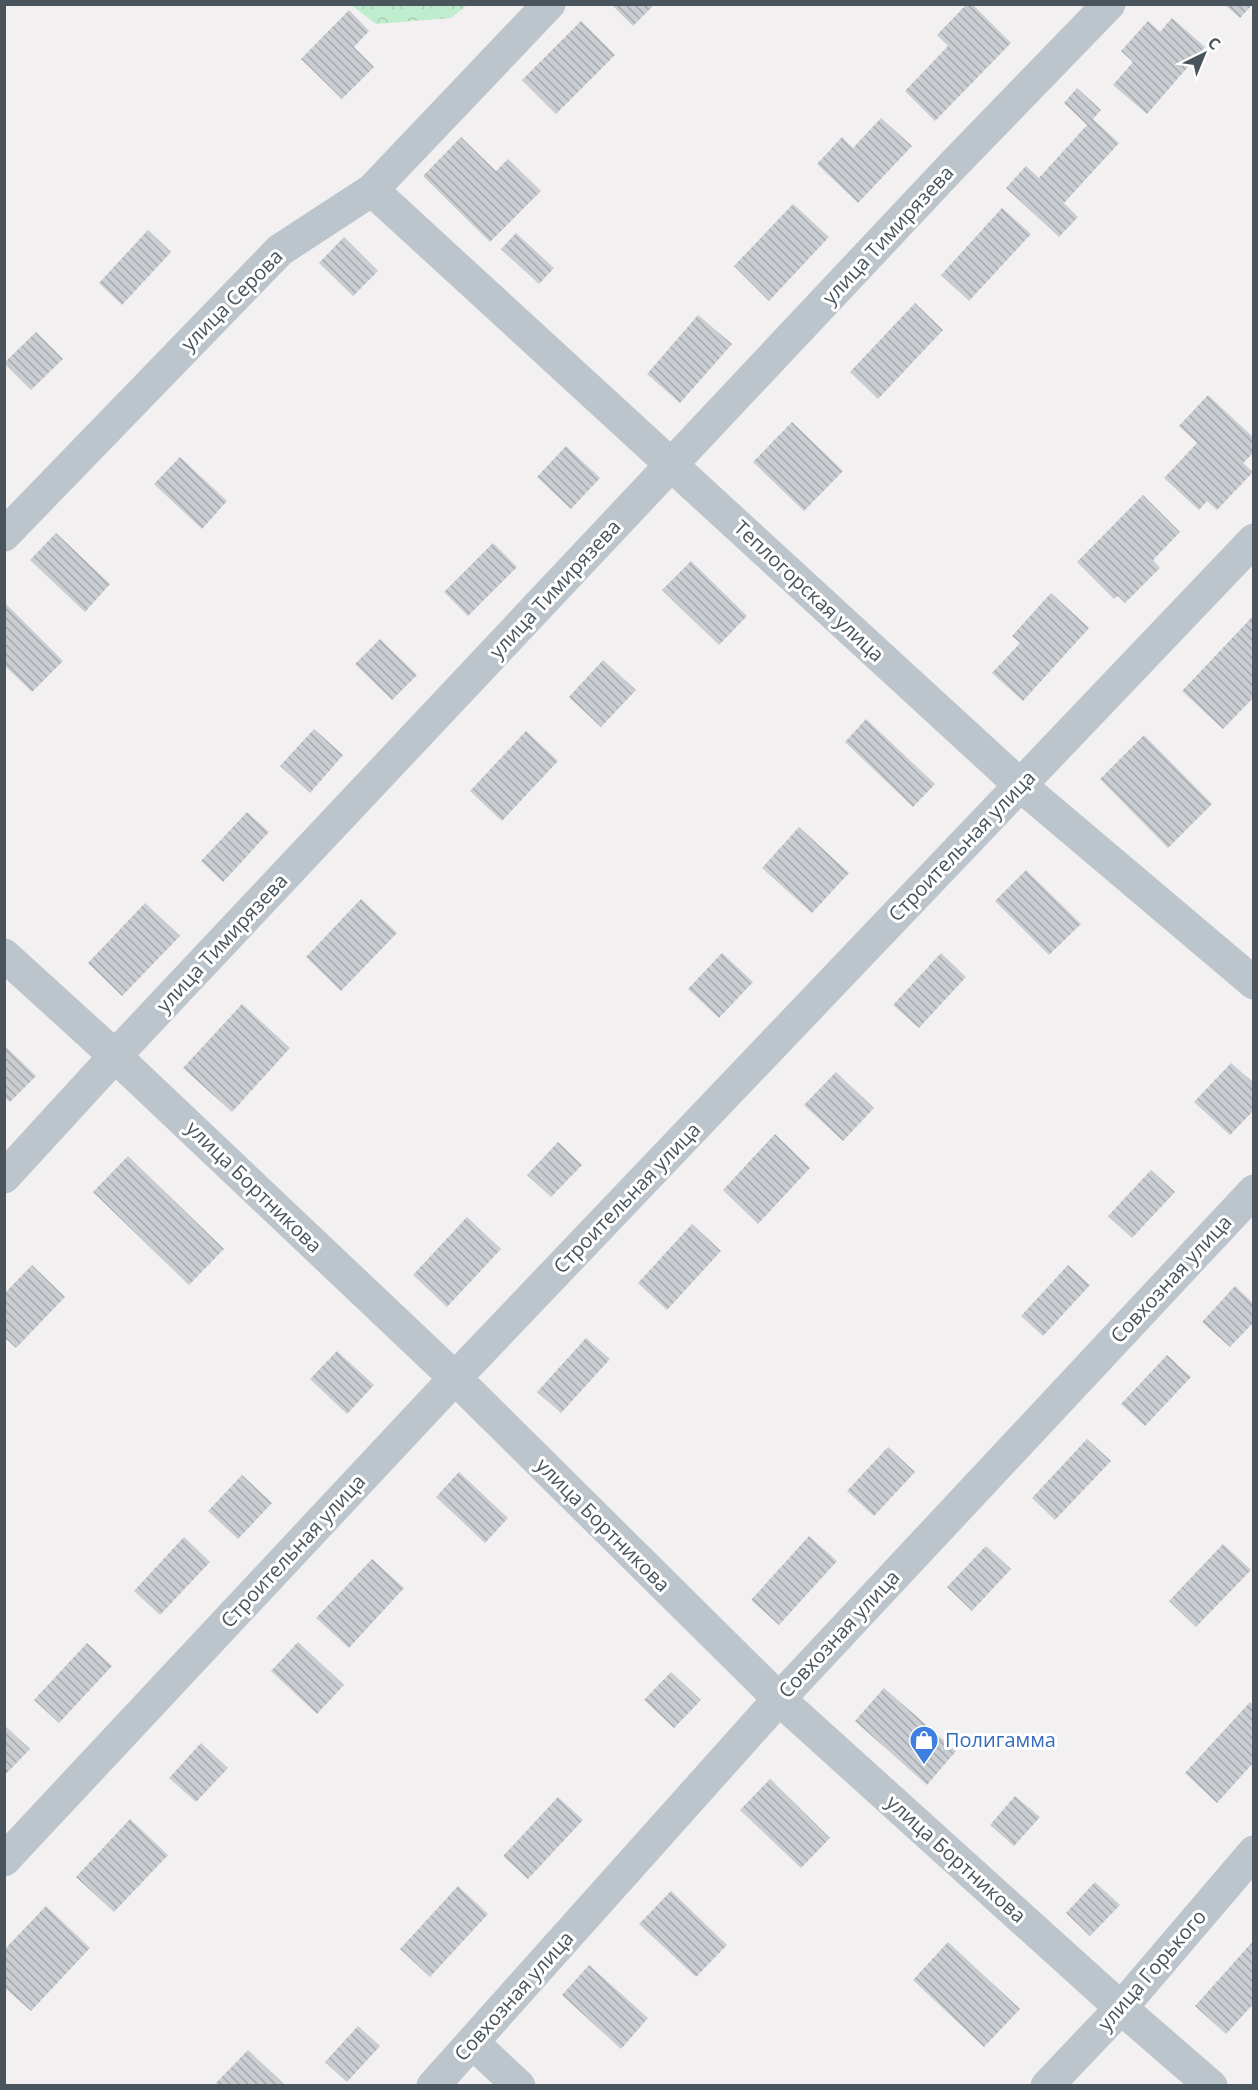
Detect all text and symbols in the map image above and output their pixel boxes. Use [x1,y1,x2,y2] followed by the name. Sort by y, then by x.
[1174,24,1234,84] north arrow
[1203,32,1225,55] text: С
[816,159,959,310] street label: улица Тимирязева
[175,243,288,356] street label: улица Серова
[483,513,626,664] street label: улица Тимирязева
[728,514,890,667] street label: Теплогорская улица
[882,764,1041,927] street label: Строительная улица
[150,867,293,1018] street label: улица Тимирязева
[180,1115,328,1259] street label: улица Бортникова
[547,1116,706,1279] street label: Строительная улица
[1104,1209,1237,1349] street label: Совхозная улица
[530,1452,676,1598] street label: улица Бортникова
[214,1468,371,1633] street label: Строительная улица
[772,1564,905,1704] street label: Совхозная улица
[908,1724,940,1766] shop icon: Полигамма
[945,1726,1056,1753] place label: Полигамма
[881,1789,1032,1929] street label: улица Бортникова
[1091,1903,1212,2036] street label: улица Горького
[448,1925,579,2066] street label: Совхозная улица

